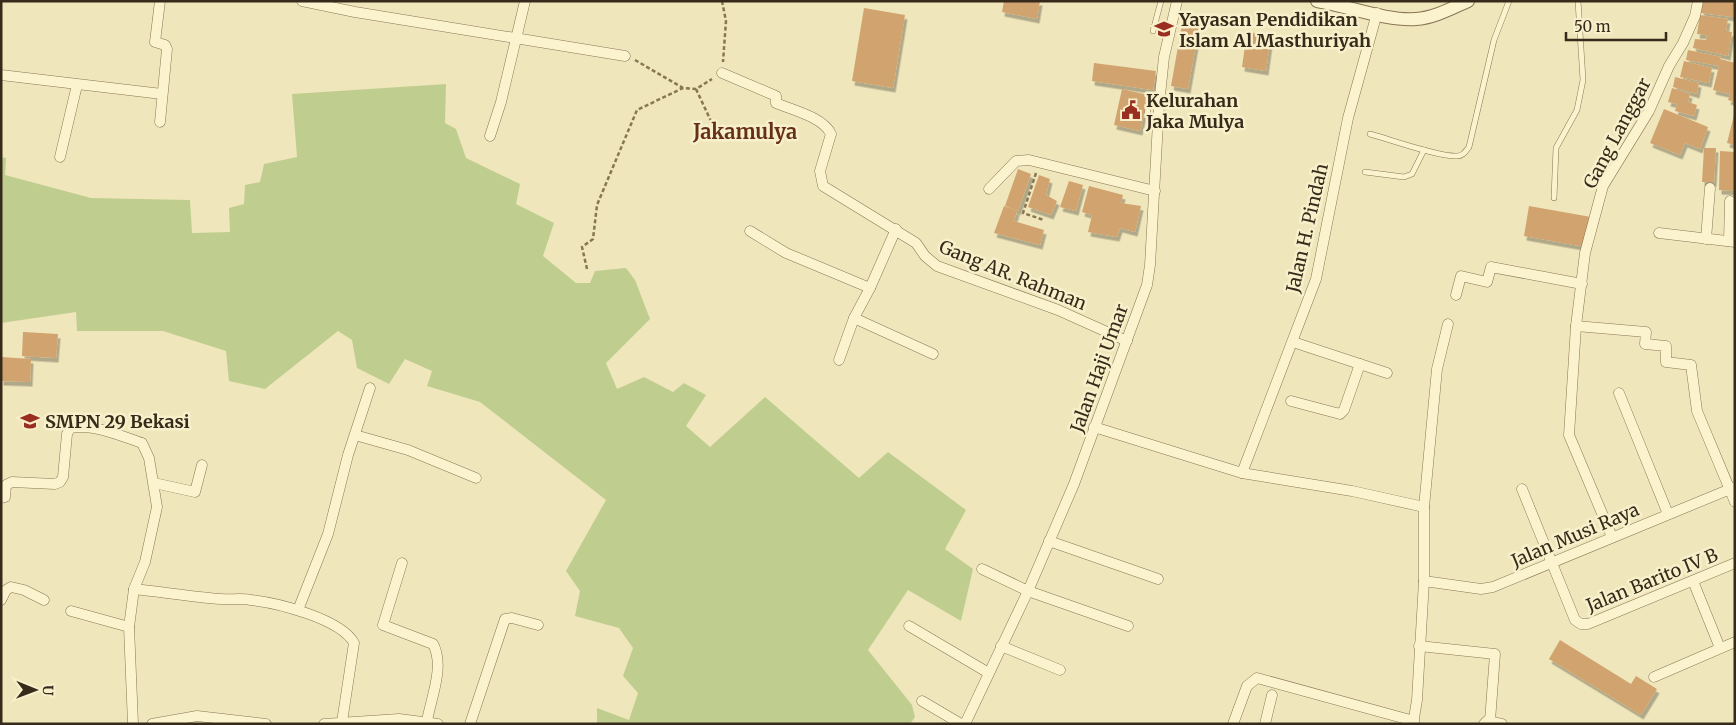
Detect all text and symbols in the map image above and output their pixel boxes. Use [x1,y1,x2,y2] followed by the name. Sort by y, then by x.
[1178,8,1371,52] place label: Yayasan Pendidikan Islam Al Masthuriyah
[1566,10,1666,42] scale bar
[1574,17,1611,36] text: 50 m
[1153,18,1175,40] school or university icon: Yayasan Pendidikan Islam Al Masthuriyah
[1578,74,1656,192] street label: Gang Langgar
[1145,89,1244,133] place label: Kelurahan Jaka Mulya
[1120,99,1142,121] public building icon: Kelurahan Jaka Mulya
[692,119,797,144] district label: Jakamulya
[1281,161,1333,296] street label: Jalan H. Pindah
[936,235,1090,315] street label: Gang AR. Rahman
[1065,301,1133,436] street label: Jalan Haji Umar
[19,410,41,432] school or university icon: SMPN 29 Bekasi
[45,410,190,433] place label: SMPN 29 Bekasi
[1507,498,1643,573] street label: Jalan Musi Raya
[1582,543,1721,617] street label: Jalan Barito IV B
[10,665,60,715] north arrow
[39,685,57,696] text: U

